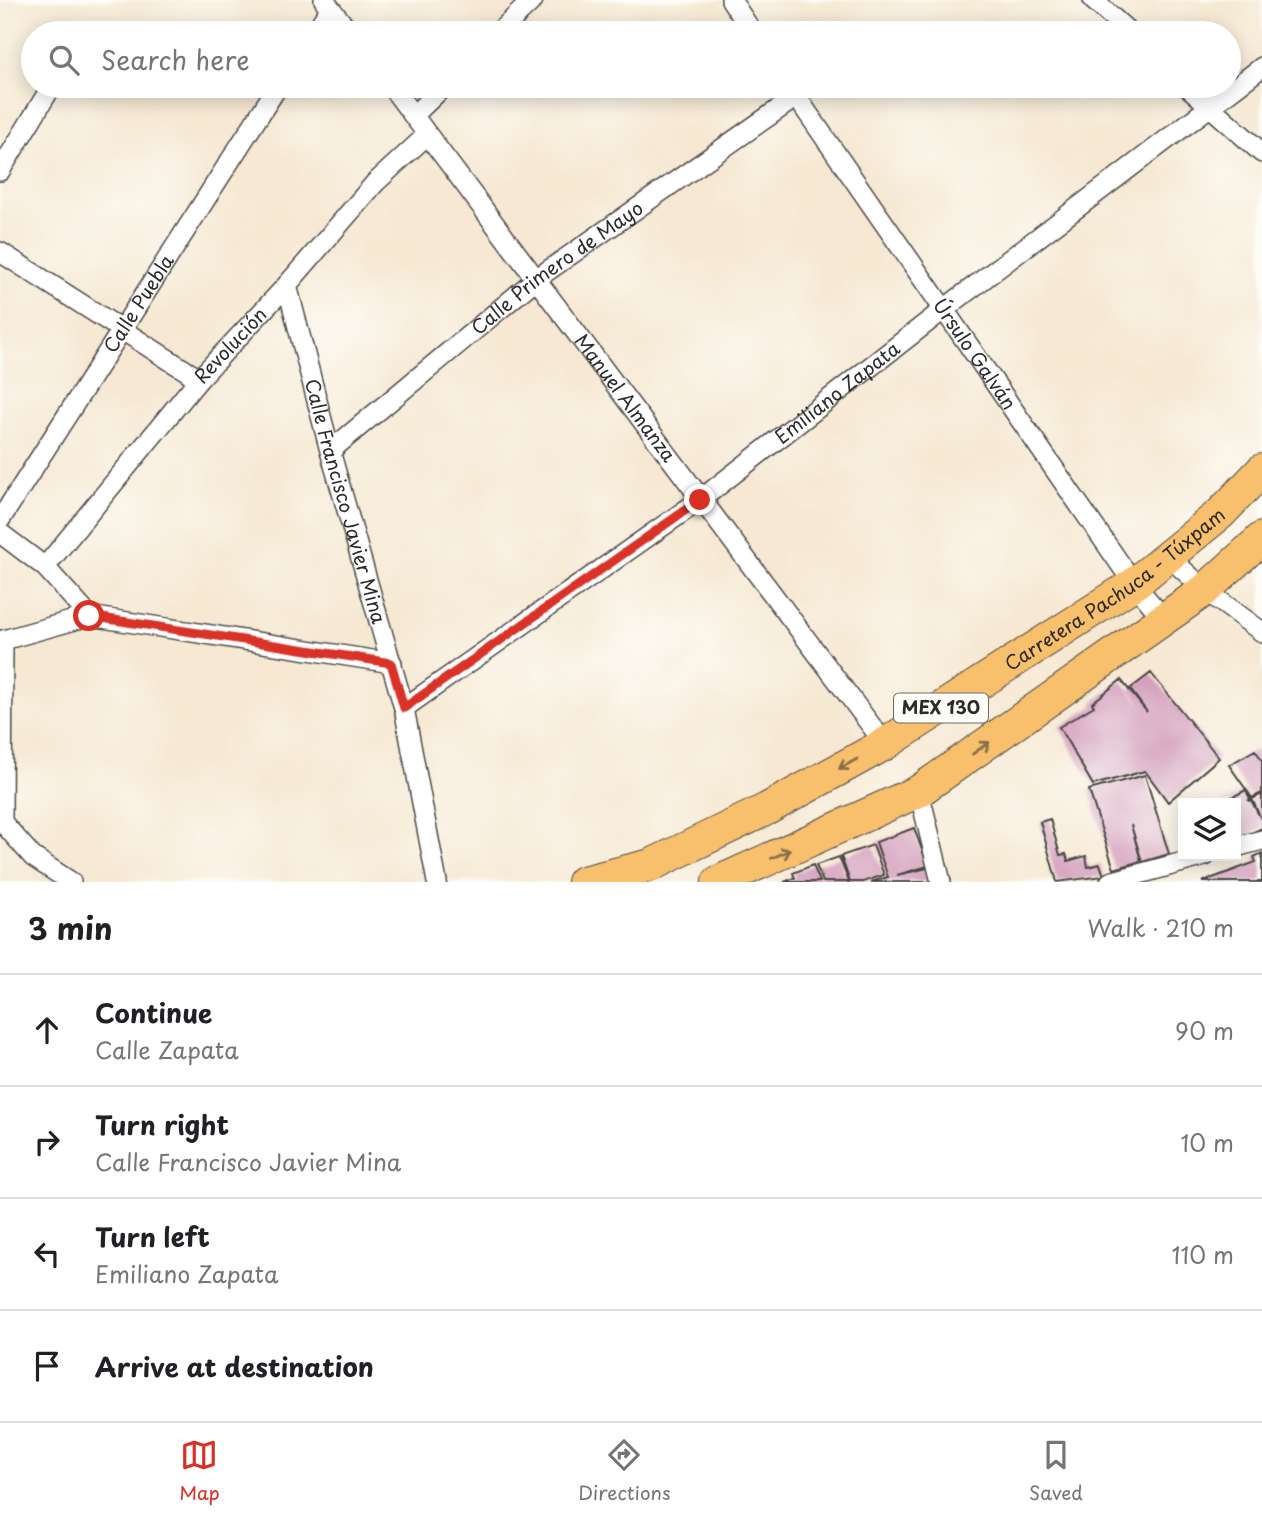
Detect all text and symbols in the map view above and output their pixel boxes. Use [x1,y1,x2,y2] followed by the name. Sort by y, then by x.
[21,21,1241,98] search box
[101,40,250,79] text: Search here
[45,41,83,79] icon: search
[464,193,648,341] street label: Calle Primero de Mayo
[96,248,180,358] street label: Calle Puebla
[927,292,1024,415] street label: Úrsulo Galván
[187,300,273,389] street label: Revolución
[569,327,683,467] street label: Manuel Almanza
[768,334,905,450] street label: Emiliano Zapata
[299,376,394,627] street label: Calle Francisco Javier Mina
[684,484,715,515] route end
[999,500,1231,677] street label: Carretera Pachuca - Túxpam
[73,600,104,631] route start
[894,694,988,722] road number: MEX 130
[971,741,990,755] one-way arrow
[839,757,859,771] one-way arrow
[1178,798,1241,861] map controls
[1178,798,1241,861] button: layers
[769,847,791,860] one-way arrow
[28,905,113,950] text: 3 min
[1087,910,1234,945] text: Walk · 210 m
[95,993,212,1032] text: Continue
[28,1011,66,1049] icon: ahead
[1175,1013,1234,1048] text: 90 m
[95,1032,239,1067] text: Calle Zapata
[95,1105,229,1144] text: Turn right
[28,1123,66,1161] icon: right
[1180,1125,1234,1160] text: 10 m
[95,1144,401,1179] text: Calle Francisco Javier Mina
[95,1217,210,1256] text: Turn left
[28,1235,66,1273] icon: left
[1172,1237,1234,1272] text: 110 m
[95,1256,278,1291] text: Emiliano Zapata
[28,1347,66,1385] icon: arrive
[95,1347,374,1386] text: Arrive at destination
[179,1436,220,1506] tab: Map
[578,1436,671,1506] tab: Directions
[1029,1436,1083,1506] tab: Saved

